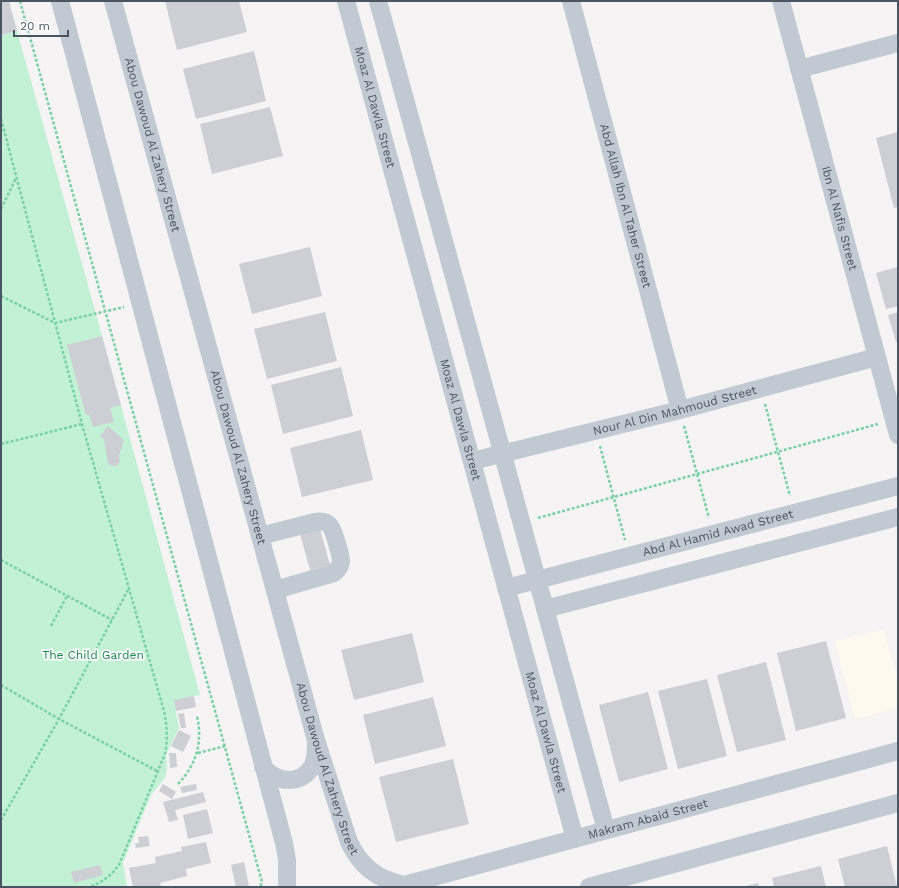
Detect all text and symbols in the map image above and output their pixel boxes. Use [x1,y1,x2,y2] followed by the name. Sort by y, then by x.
[14,12,68,38] scale bar
[20,19,50,33] text: 20 m
[352,45,398,169] street label: Moaz Al Dawla Street
[122,56,183,233] street label: Abou Dawoud Al Zahery Street
[597,122,654,289] street label: Abd Allah Ibn Al Taher Street
[819,165,860,272] street label: Ibn Al Nafis Street
[437,357,484,482] street label: Moaz Al Dawla Street
[208,368,269,546] street label: Abou Dawoud Al Zahery Street
[592,383,758,438] street label: Nour Al Din Mahmoud Street
[641,507,795,559] street label: Abd Al Hamid Awad Street
[42,648,144,662] park label: The Child Garden
[523,670,569,794] street label: Moaz Al Dawla Street
[293,681,362,858] street label: Abou Dawoud Al Zahery Street
[586,796,709,842] street label: Makram Abaid Street

